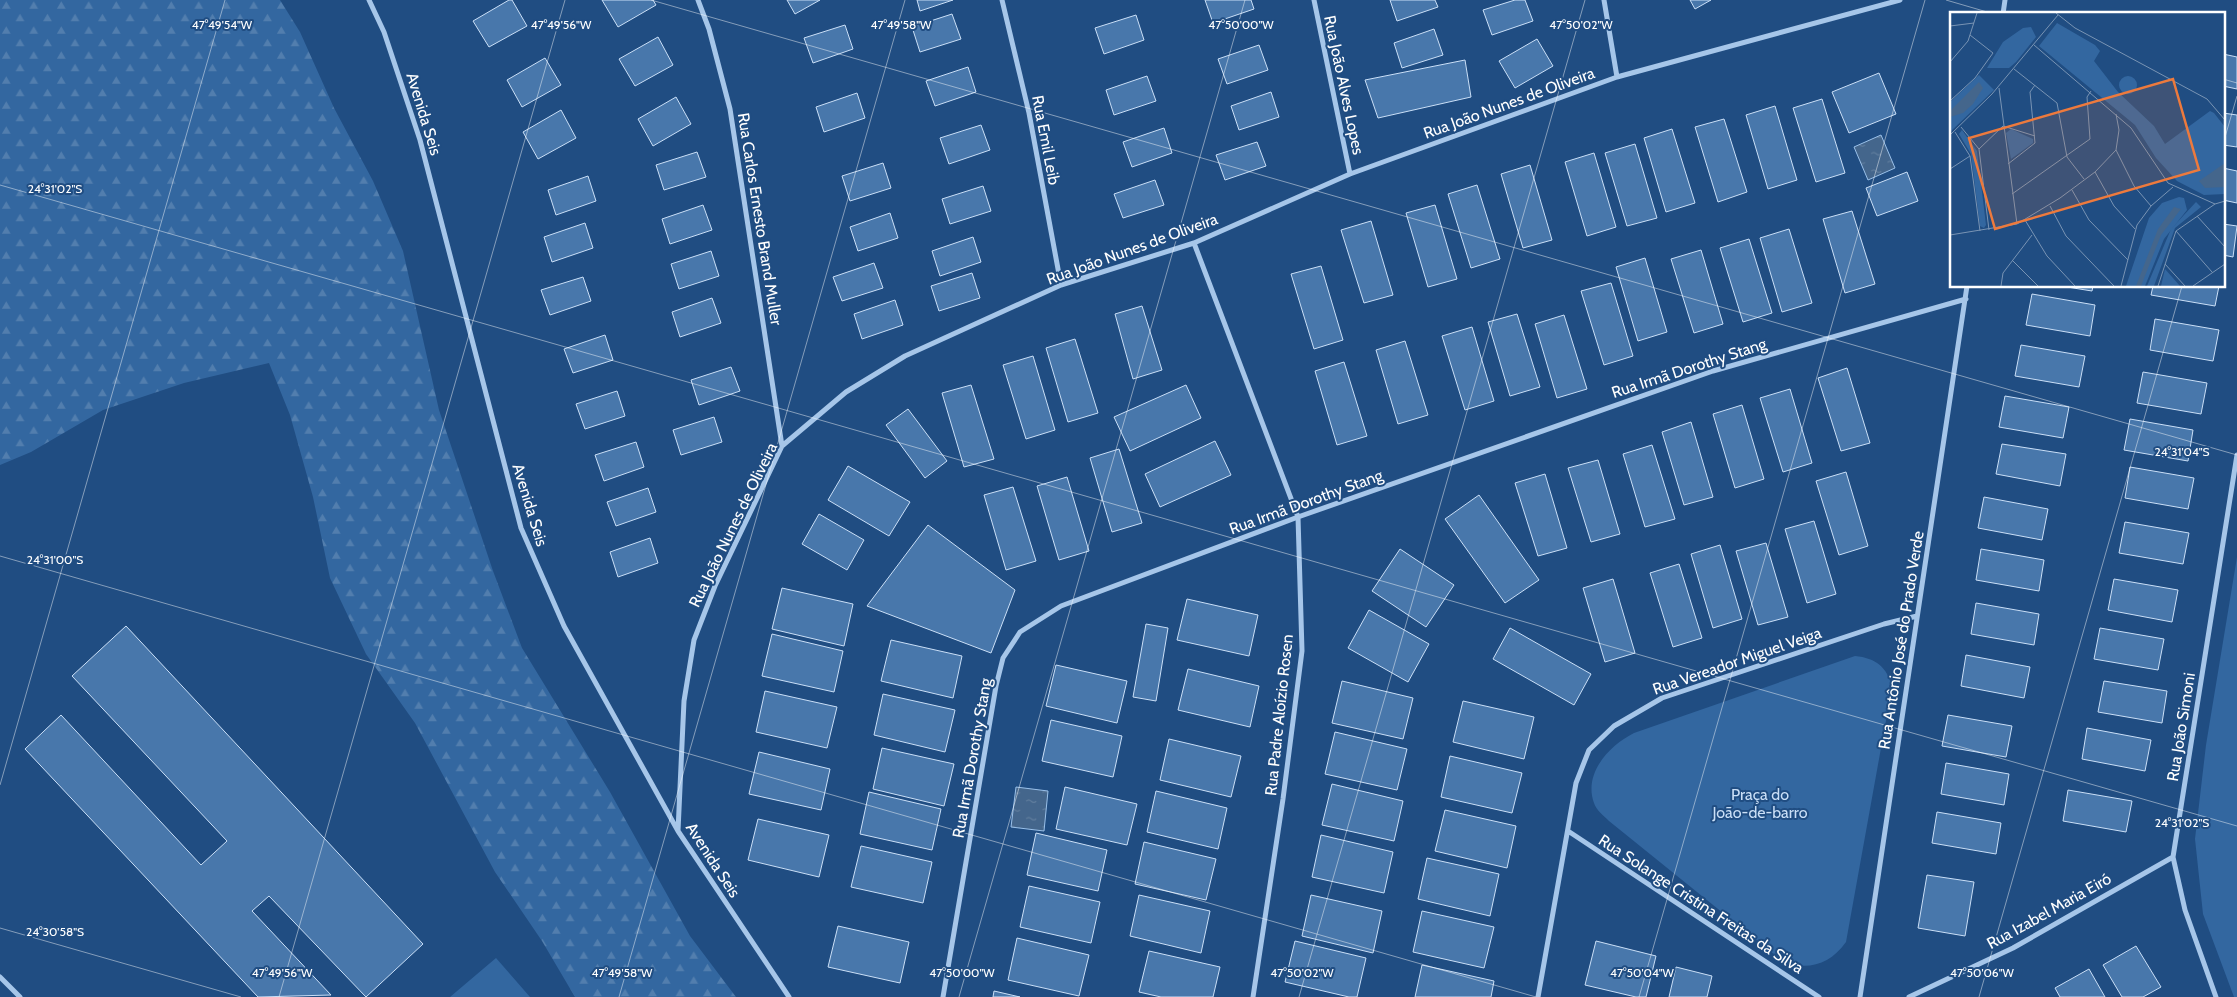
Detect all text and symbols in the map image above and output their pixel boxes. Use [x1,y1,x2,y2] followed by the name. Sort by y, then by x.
[1950,12,2224,288] inset map
[1320,14,1368,157] street label: Rua João Alves Lopes
[192,17,253,32] text: 47°49'54"W
[531,17,592,32] text: 47°49'56"W
[871,17,932,32] text: 47°49'58"W
[1208,17,1274,32] text: 47°50'00"W
[1549,17,1613,32] text: 47°50'02"W
[1421,63,1597,143] street label: Rua João Nunes de Oliveira
[402,70,446,158] street label: Avenida Seis
[1028,94,1064,187] street label: Rua Emil Leib
[734,111,786,328] street label: Rua Carlos Ernesto Brand Muller
[28,181,82,196] text: 24°31'02"S
[1044,209,1220,289] street label: Rua João Nunes de Oliveira
[1609,334,1770,402] street label: Rua Irmã Dorothy Stang
[685,439,781,610] street label: Rua João Nunes de Oliveira
[2154,444,2210,459] text: 24°31'04"S
[508,461,552,549] street label: Avenida Seis
[1227,465,1386,539] street label: Rua Irmã Dorothy Stang
[1874,529,1928,751] street label: Rua Antônio José do Prado Verde
[27,552,83,567] text: 24°31'00"S
[1650,623,1824,699] street label: Rua Vereador Miguel Veiga
[1261,633,1297,797] street label: Rua Padre Aloízio Rosen
[2163,671,2199,783] street label: Rua João Simoni
[949,676,996,839] street label: Rua Irmã Dorothy Stang
[1711,785,1808,822] park label: Praça do João-de-barro
[2155,815,2209,830] text: 24°31'02"S
[682,819,744,901] street label: Avenida Seis
[1595,831,1807,978] street label: Rua Solange Cristina Freitas da Silva
[1983,869,2115,953] street label: Rua Izabel Maria Eiró
[26,924,84,939] text: 24°30'58"S
[252,965,313,980] text: 47°49'56"W
[592,965,653,980] text: 47°49'58"W
[929,965,995,980] text: 47°50'00"W
[1270,965,1334,980] text: 47°50'02"W
[1610,965,1675,980] text: 47°50'04"W
[1950,965,2015,980] text: 47°50'06"W

